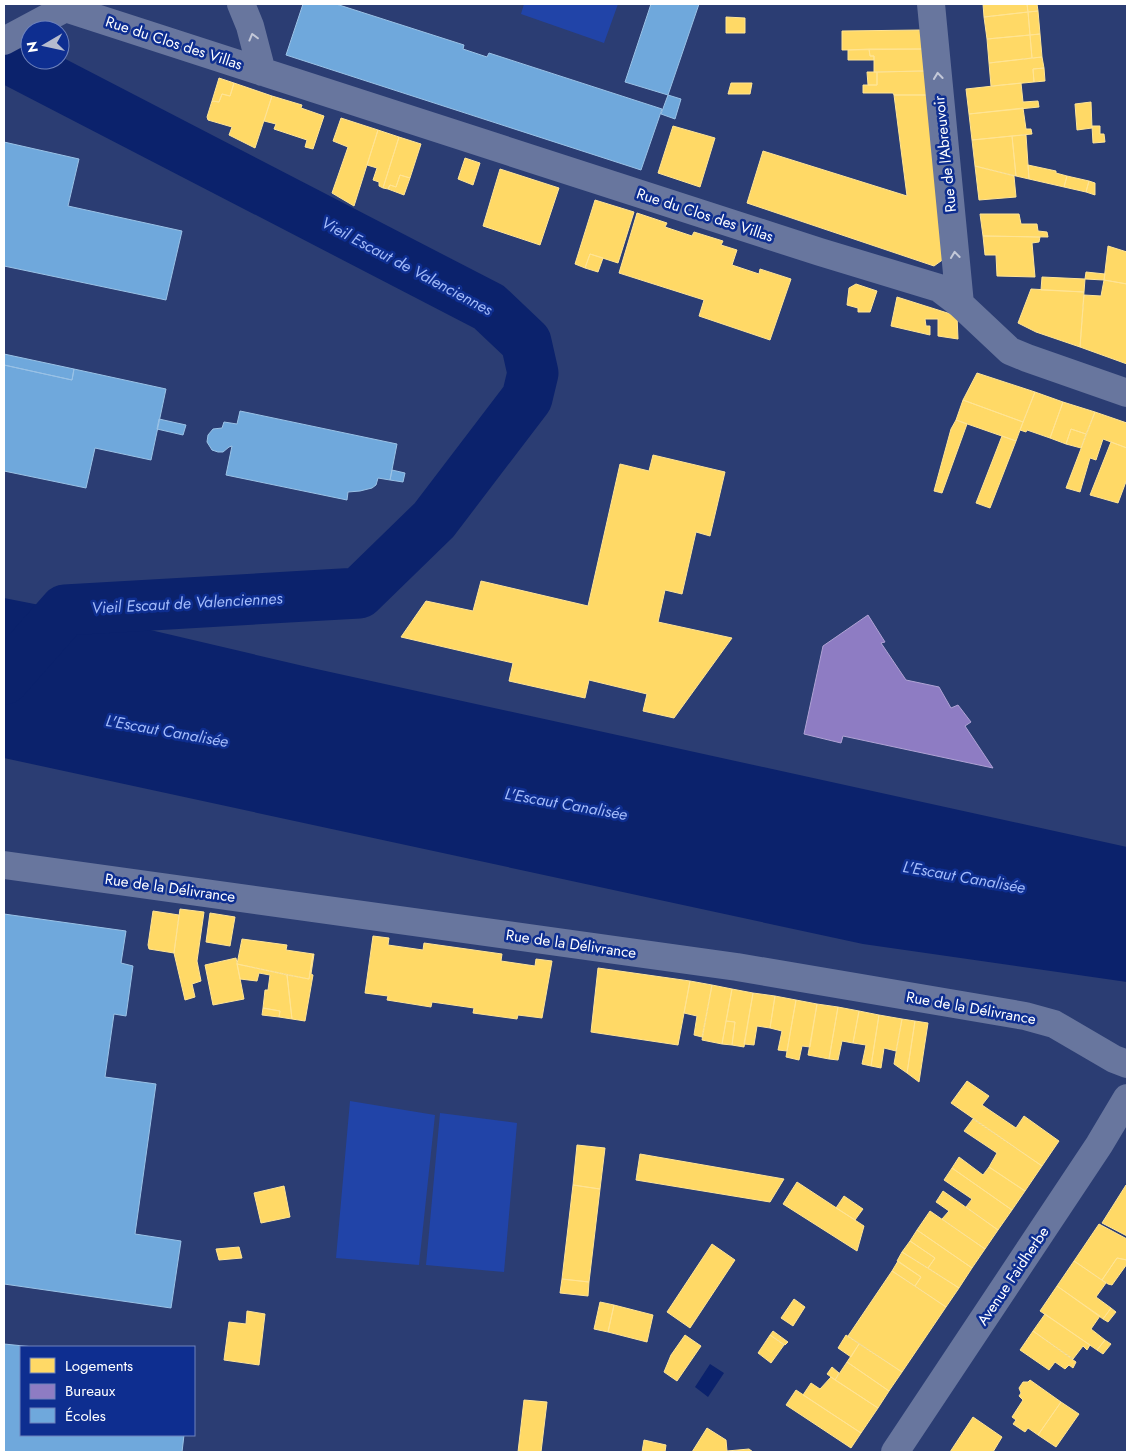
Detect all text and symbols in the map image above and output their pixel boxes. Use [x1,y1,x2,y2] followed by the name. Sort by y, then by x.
[103,10,245,76] street label: Rue du Clos des Villas
[20,20,70,70] north arrow
[248,33,259,42] one-way arrow
[21,40,43,54] text: N
[933,72,944,80] one-way arrow
[928,94,962,214] street label: Rue de l'Abreuvoir
[634,182,776,248] street label: Rue du Clos des Villas
[317,211,498,321] water label: Vieil Escaut de Valenciennes
[950,251,961,259] one-way arrow
[91,586,284,619] water label: Vieil Escaut de Valenciennes
[104,709,230,753] water label: L'Escaut Canalisée
[503,782,629,826] water label: L'Escaut Canalisée
[901,855,1027,899] water label: L'Escaut Canalisée
[103,868,237,908] street label: Rue de la Délivrance
[504,924,638,964] street label: Rue de la Délivrance
[904,986,1038,1030] street label: Rue de la Délivrance
[972,1222,1054,1330] street label: Avenue Faidherbe
[20,1346,195,1436] legend
[65,1355,133,1377] text: Logements
[65,1380,116,1402] text: Bureaux
[65,1405,106,1427] text: Écoles

